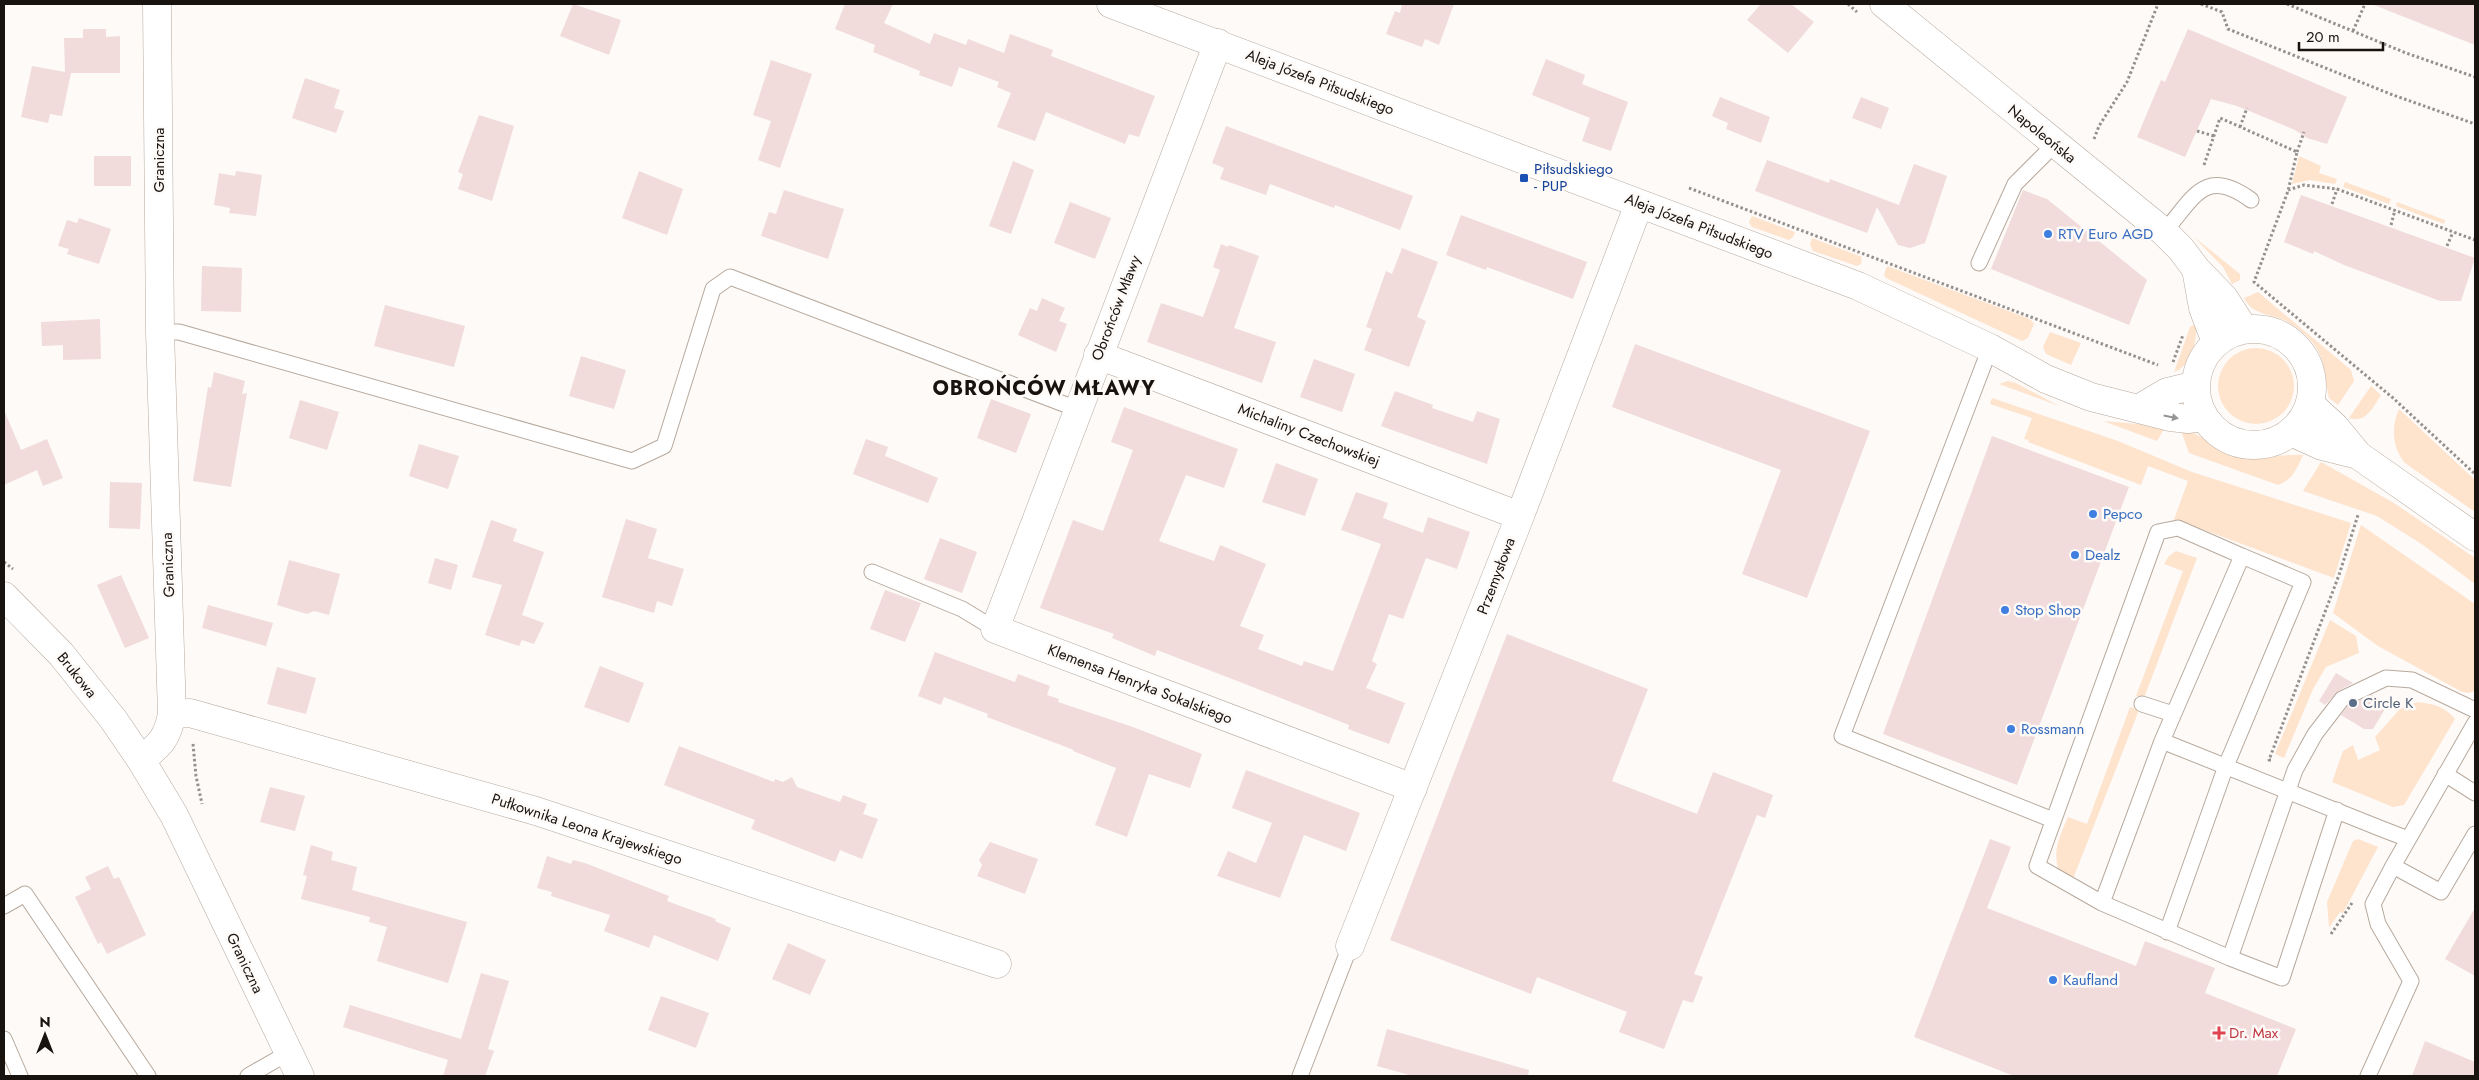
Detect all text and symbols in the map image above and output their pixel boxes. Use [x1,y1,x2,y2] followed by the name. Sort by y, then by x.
[2299,20,2383,52] scale bar
[2306,26,2340,48] text: 20 m
[1243,43,1397,121] street label: Aleja Józefa Piłsudskiego
[2003,99,2081,169] street label: Napoleońska
[148,128,170,192] street label: Graniczna
[1534,158,1613,197] place label: Piłsudskiego - PUP
[1518,172,1530,184] marker: Piłsudskiego - PUP
[1622,187,1776,265] street label: Aleja Józefa Piłsudskiego
[2058,223,2153,245] place label: RTV Euro AGD
[2042,228,2054,240] marker: RTV Euro AGD
[1086,252,1146,364] street label: Obrońców Mławy
[932,374,1156,403] district label: OBROŃCÓW MŁAWY
[1235,398,1383,472] street label: Michaliny Czechowskiej
[2164,413,2180,421] one-way arrow
[2103,503,2142,525] place label: Pepco
[2087,508,2099,520] marker: Pepco
[156,532,180,598] street label: Graniczna
[1471,534,1521,618] street label: Przemysłowa
[2085,544,2121,566] place label: Dealz
[2069,549,2081,561] marker: Dealz
[2015,599,2081,621] place label: Stop Shop
[1999,604,2011,616] marker: Stop Shop
[1044,639,1236,729] street label: Klemensa Henryka Sokalskiego
[52,647,102,703] street label: Brukowa
[2363,692,2414,714] place label: Circle K
[2347,697,2359,709] marker: Circle K
[2021,718,2084,740] place label: Rossmann
[2005,723,2017,735] marker: Rossmann
[489,788,685,870] street label: Pułkownika Leona Krajewskiego
[221,929,269,997] street label: Graniczna
[2063,969,2118,991] place label: Kaufland
[2047,974,2059,986] marker: Kaufland
[20,1010,70,1060] north arrow
[39,1012,51,1032] text: N
[2229,1022,2279,1044] place label: Dr. Max
[2213,1027,2225,1039] marker: Dr. Max

